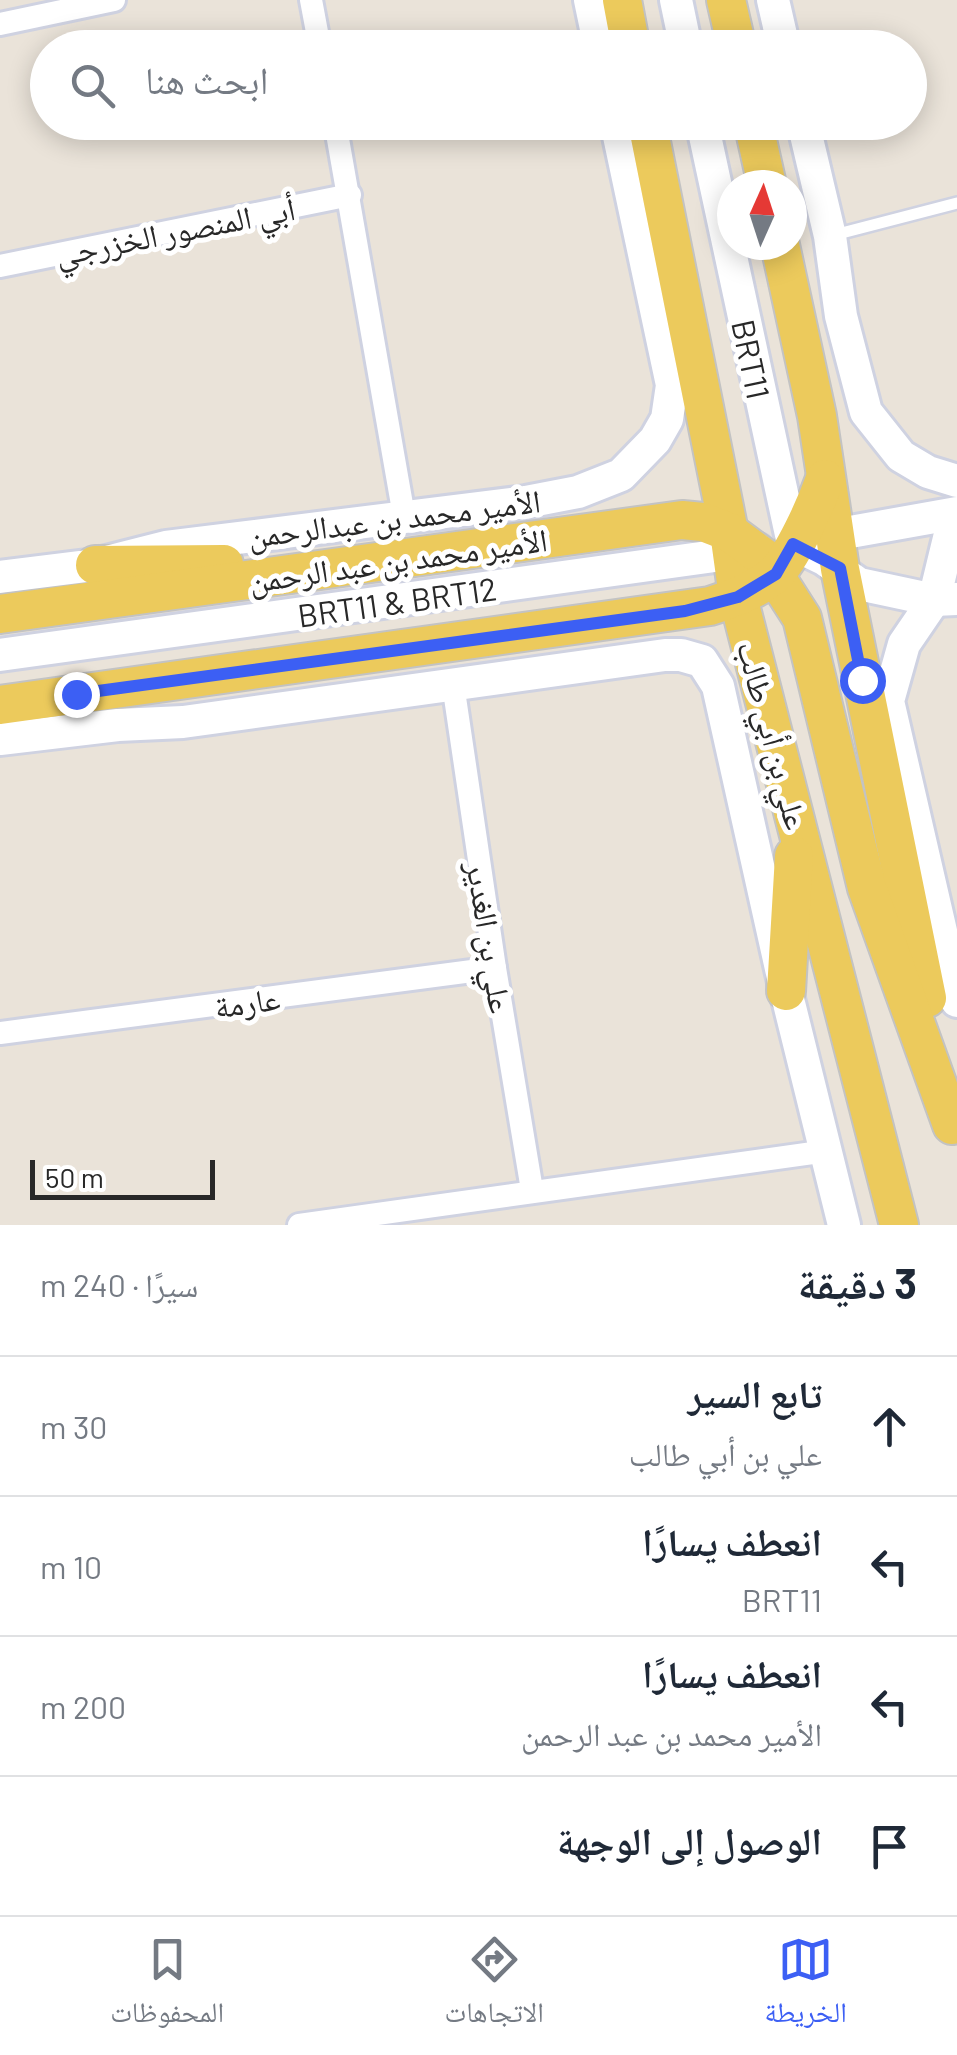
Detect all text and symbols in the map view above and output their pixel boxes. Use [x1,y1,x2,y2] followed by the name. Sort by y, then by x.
[30,30,927,140] search box
[145,56,268,102] text: ابحث هنا
[65,58,120,113] icon: search
[717,170,807,260] north arrow
[52,188,300,280] street label: أبي المنصور الخزرجي
[725,316,779,402] street label: BRT11
[246,480,543,557] street label: الأمير محمد بن عبدالرحمن
[246,519,550,602] street label: الأمير محمد بن عبد الرحمن
[295,568,499,634] street label: BRT11 & BRT12
[723,637,817,835] street label: علي بن أبي طالب
[840,658,886,704] route start
[54,672,100,718] route end
[452,857,522,1017] street label: علي بن الغدير
[212,978,282,1025] street label: عارمة
[30,1155,215,1200] scale bar
[45,1160,104,1194] text: 50 m
[798,1257,917,1307] text: 3 دقيقة
[40,1265,198,1303] text: سيرًا · 240 m
[688,1370,822,1416] text: تابع السير
[862,1399,917,1454] icon: ahead
[40,1407,107,1445] text: 30 m
[629,1434,822,1472] text: علي بن أبي طالب
[642,1518,822,1564] text: انعطف يسارًا
[862,1539,917,1594] icon: left
[40,1547,102,1585] text: 10 m
[742,1580,822,1618] text: BRT11
[642,1650,822,1696] text: انعطف يسارًا
[862,1679,917,1734] icon: left
[40,1687,126,1725] text: 200 m
[521,1714,822,1752] text: الأمير محمد بن عبد الرحمن
[557,1817,822,1863] text: الوصول إلى الوجهة
[862,1819,917,1874] icon: arrive
[110,1932,224,2040] tab: المحفوظات
[445,1932,544,2040] tab: الاتجاهات
[764,1932,847,2040] tab: الخريطة

